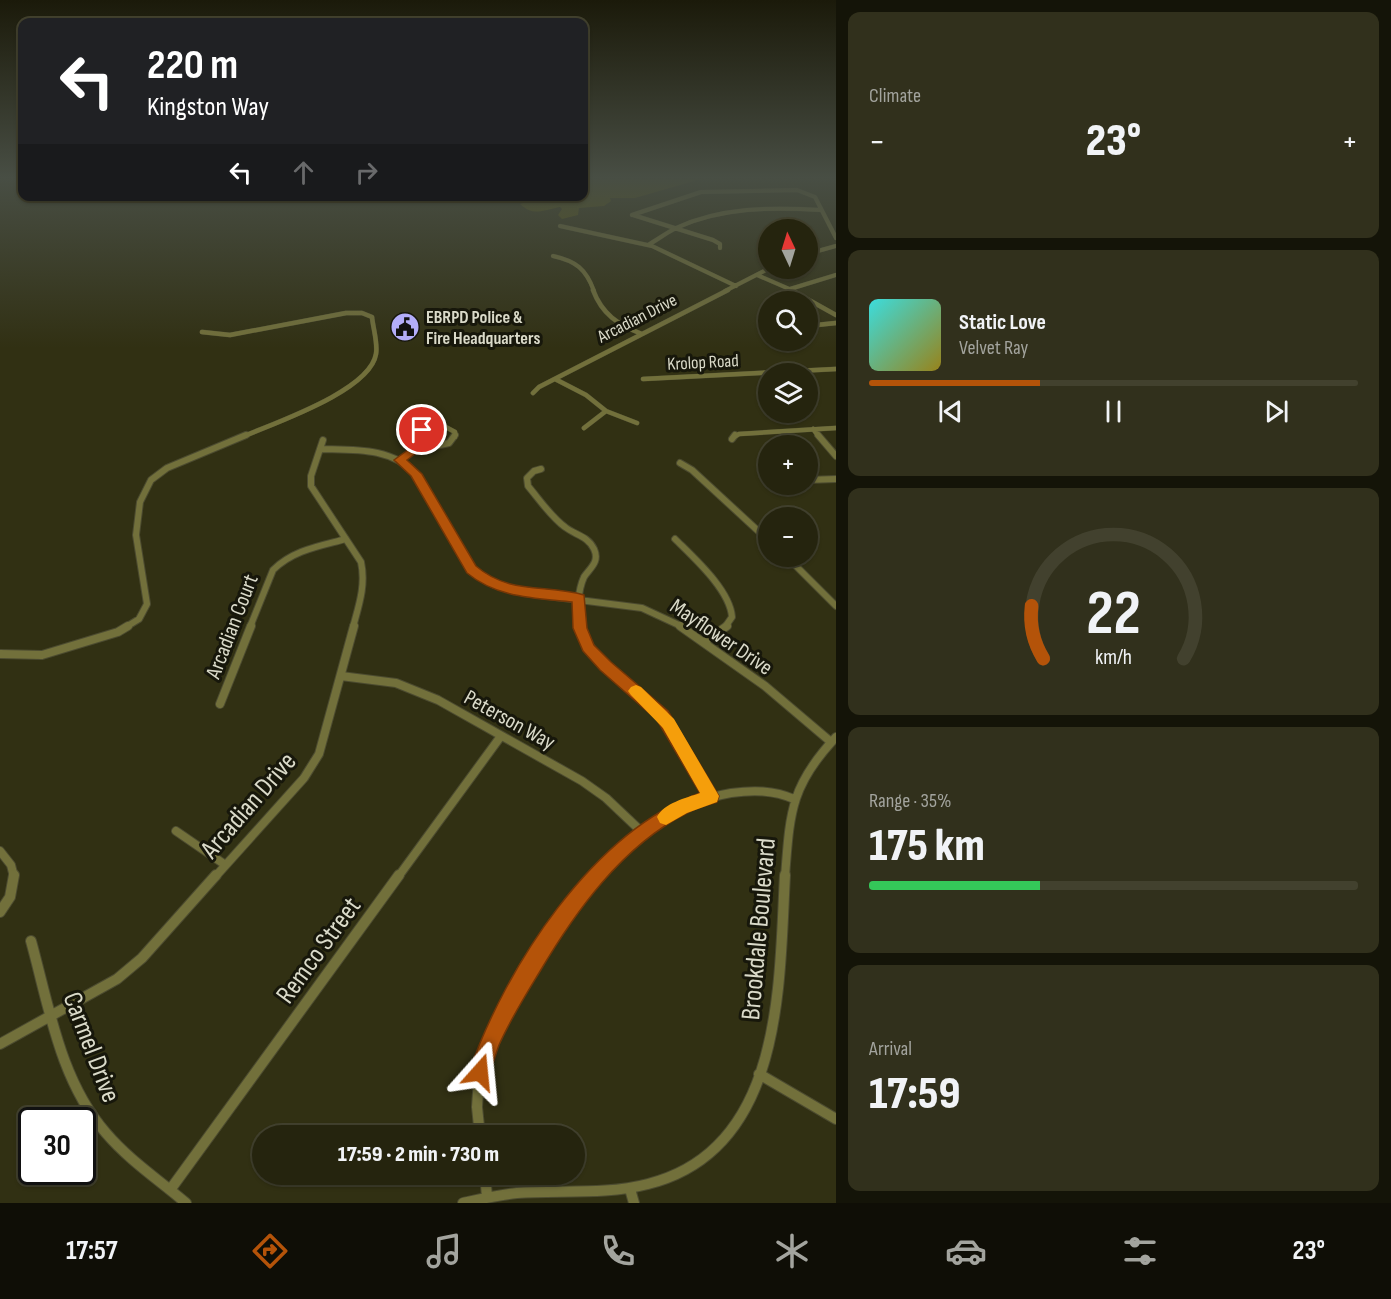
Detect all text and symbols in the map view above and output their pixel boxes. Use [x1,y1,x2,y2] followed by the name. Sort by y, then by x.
[147,40,238,91] text: 220 m
[48,42,126,120] icon: left
[869,84,921,108] text: Climate
[147,91,269,123] text: Kingston Way
[1086,114,1141,169] text: 23°
[869,122,885,162] text: −
[1342,122,1358,162] text: +
[224,156,257,189] icon: left
[287,156,320,189] icon: ahead
[350,156,383,189] icon: right
[758,219,818,279] north arrow
[758,219,818,567] map controls
[593,289,681,348] street label: Arcadian Drive
[758,291,818,351] button: search
[426,307,540,349] place label: EBRPD Police & Fire Headquarters
[959,309,1046,336] text: Static Love
[389,311,421,343] public building icon: EBRPD Police & Fire Headquarters
[959,336,1028,360] text: Velvet Ray
[667,350,739,375] street label: Krolop Road
[758,363,818,423] button: layers
[934,395,967,428] icon: previous
[1097,395,1130,428] icon: pause
[1260,395,1293,428] icon: next
[396,404,447,455] pin
[405,413,438,446] icon: arrive
[758,435,818,495] button: +
[758,507,818,567] button: −
[200,570,265,683] street label: Arcadian Court
[1086,577,1141,652] text: 22
[665,593,778,681] street label: Mayflower Drive
[1095,645,1132,670] text: km/h
[459,684,560,757] street label: Peterson Way
[193,746,303,866] street label: Arcadian Drive
[869,789,951,813] text: Range · 35%
[869,819,985,874] text: 175 km
[735,837,783,1021] street label: Brookdale Boulevard
[270,891,368,1010] street label: Remco Street
[55,988,127,1107] street label: Carmel Drive
[869,1037,912,1061] text: Arrival
[448,1040,512,1104] position arrow
[869,1067,960,1122] text: 17:59
[18,1107,96,1185] speed limit sign: 30
[338,1141,499,1168] text: 17:59 · 2 min · 730 m
[249,1230,291,1272] icon: directions
[423,1230,465,1272] icon: music
[597,1230,639,1272] icon: phone
[771,1230,813,1272] icon: climate
[945,1230,987,1272] icon: car
[1119,1230,1161,1272] icon: filters
[66,1235,118,1267] text: 17:57
[1293,1235,1325,1267] text: 23°

